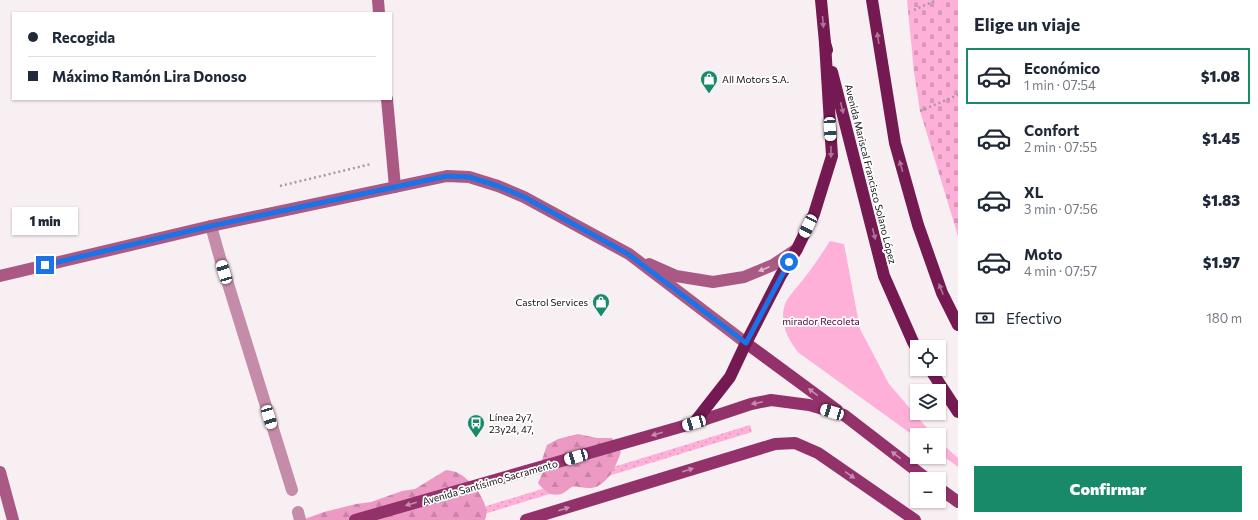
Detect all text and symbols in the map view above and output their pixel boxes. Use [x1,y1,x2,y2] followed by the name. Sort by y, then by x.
[974,13,1080,35] text: Elige un viaje
[820,16,826,28] one-way arrow
[52,28,115,46] text: Recogida
[875,32,881,44] one-way arrow
[976,58,1012,94] icon: car
[1024,59,1100,77] text: Económico
[52,67,247,85] text: Máximo Ramón Lira Donoso
[1201,67,1240,85] text: $1.08
[699,69,719,94] shop icon: All Motors S.A.
[722,73,789,85] place label: All Motors S.A.
[1024,77,1096,93] text: 1 min · 07:54
[843,83,899,265] street label: Avenida Mariscal Francisco Solano López
[839,102,845,114] one-way arrow
[823,117,837,141] car
[976,120,1012,156] icon: car
[1024,121,1079,139] text: Confort
[1202,129,1240,147] text: $1.45
[1024,139,1097,155] text: 2 min · 07:55
[828,146,834,159] one-way arrow
[898,160,904,172] one-way arrow
[976,182,1012,218] icon: car
[1024,183,1043,201] text: XL
[1202,191,1240,209] text: $1.83
[1024,201,1098,217] text: 3 min · 07:56
[12,207,78,235] callout: 1 min
[29,213,61,229] text: 1 min
[797,213,819,239] car
[871,228,877,240] one-way arrow
[976,244,1012,280] icon: car
[1024,245,1063,263] text: Moto
[780,253,798,271] route start
[1203,253,1240,271] text: $1.97
[36,256,54,274] route end
[215,259,233,285] car
[1024,263,1097,279] text: 4 min · 07:57
[758,266,769,272] one-way arrow
[938,283,944,295] one-way arrow
[591,292,611,317] shop icon: Castrol Services
[515,296,588,308] place label: Castrol Services
[974,307,996,329] icon: cash
[1006,309,1062,327] text: Efectivo
[1206,310,1242,326] text: 180 m
[782,315,860,327] park label: mirador Recoleta
[910,340,946,508] map controls
[910,340,946,376] button: locate
[910,384,946,420] button: layers
[807,388,818,396] one-way arrow
[751,400,763,406] one-way arrow
[819,403,845,421] car
[260,404,278,430] car
[489,411,534,435] place label: Línea 2y7, 23y24, 47,
[466,413,486,438] bus stop icon: Línea 2y7, 23y24, 47,
[681,414,707,432] car
[910,428,946,464] button: +
[651,431,663,437] one-way arrow
[563,448,589,466] car
[891,451,902,460] one-way arrow
[421,457,559,507] street label: Avenida Santísimo Sacramento
[974,466,1242,512] button: Confirmar
[682,467,694,473] one-way arrow
[844,471,855,479] one-way arrow
[910,472,946,508] button: −
[404,501,416,507] one-way arrow
[558,506,570,512] one-way arrow

